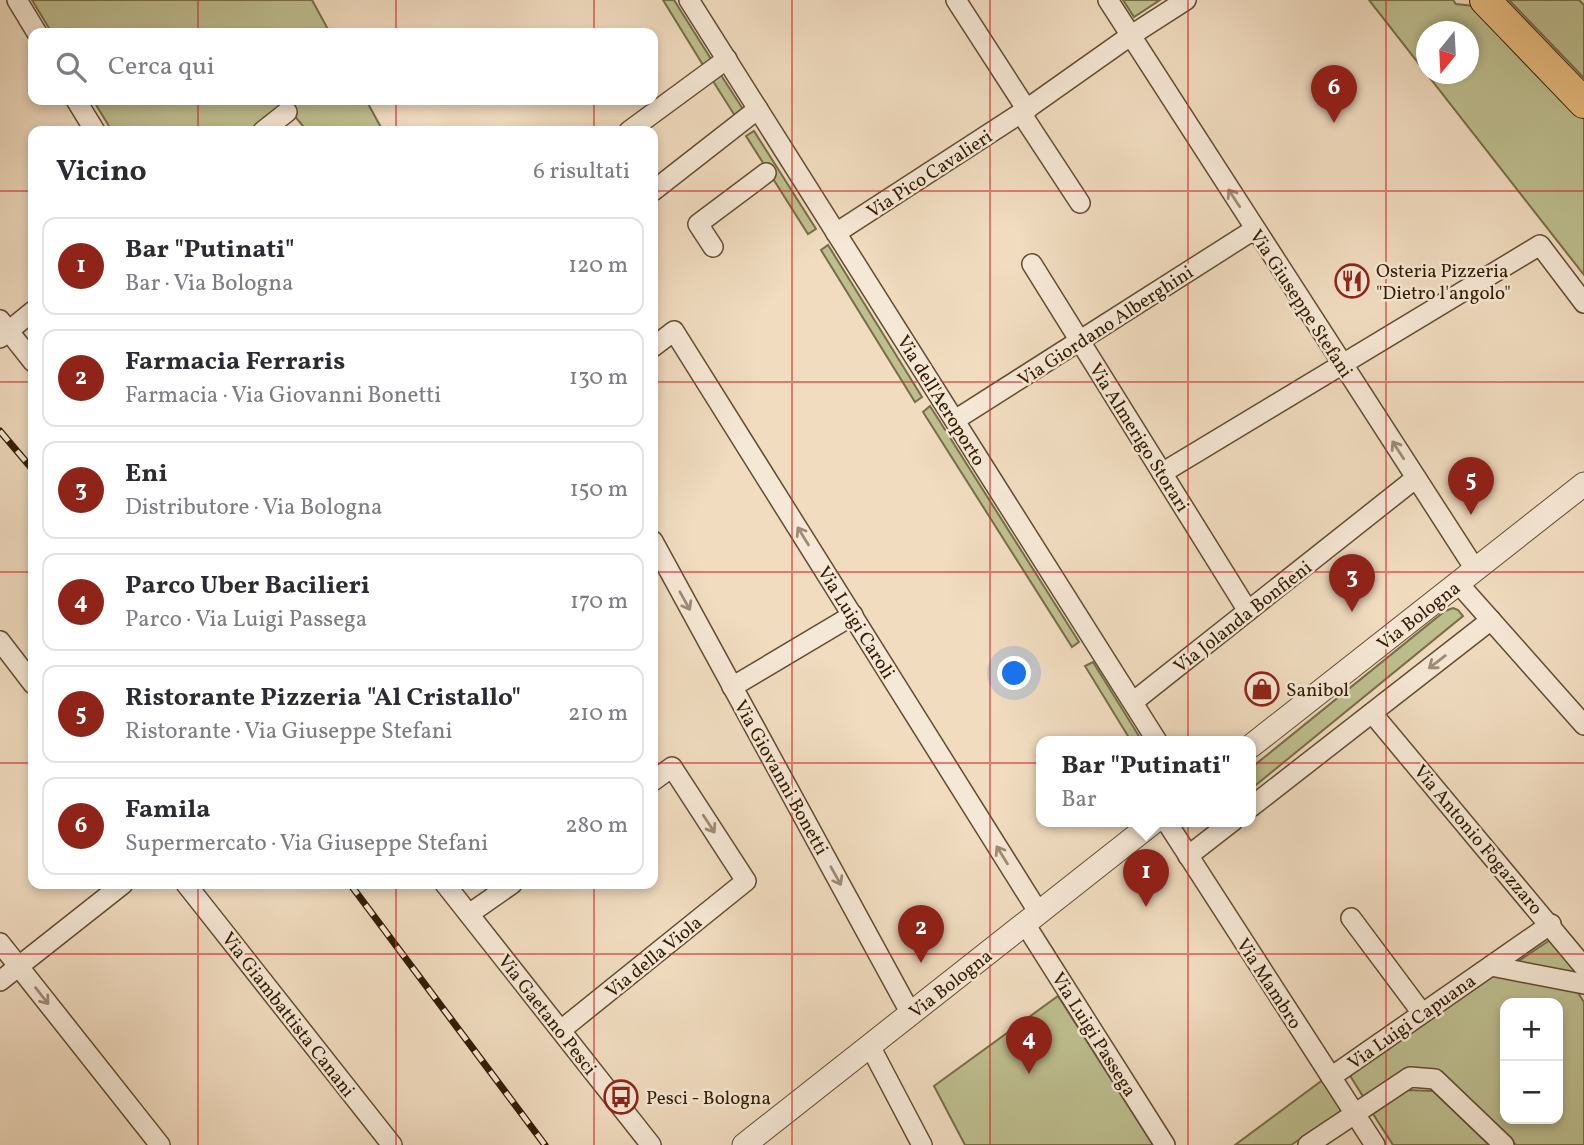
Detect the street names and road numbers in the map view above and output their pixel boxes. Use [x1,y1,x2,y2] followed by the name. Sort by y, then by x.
[862,124,998,225] street label: Via Pico Cavalieri
[1243,225,1358,384] street label: Via Giuseppe Stefani
[1013,260,1199,393] street label: Via Giordano Alberghini
[890,331,991,471] street label: Via dell'Aeroporto
[1082,358,1195,518] street label: Via Almerigo Storari
[1169,555,1318,680] street label: Via Jolanda Bonfieni
[810,562,901,685] street label: Via Luigi Caroli
[1372,576,1466,657] street label: Via Bologna
[727,696,834,860] street label: Via Giovanni Bonetti
[1407,760,1548,921] street label: Via Antonio Fogazzaro
[600,910,708,1005] street label: Via della Viola
[215,927,360,1104] street label: Via Giambattista Canani
[1229,934,1307,1035] street label: Via Mambro
[904,944,998,1025] street label: Via Bologna
[491,949,602,1081] street label: Via Gaetano Pesci
[1045,968,1142,1102] street label: Via Luigi Passega
[1343,969,1481,1077] street label: Via Luigi Capuana

